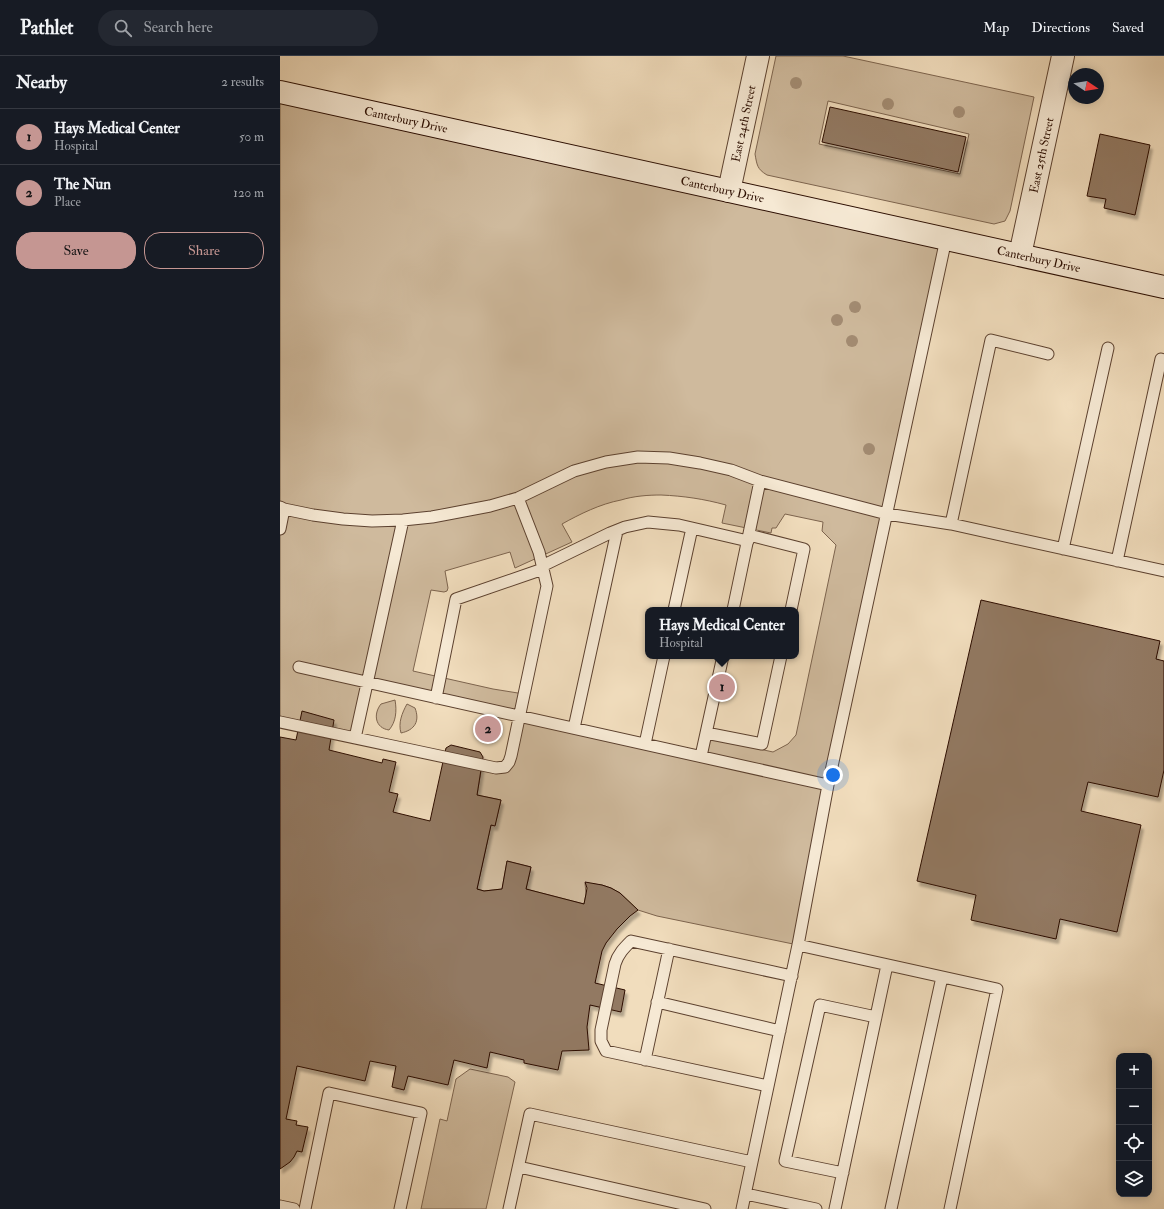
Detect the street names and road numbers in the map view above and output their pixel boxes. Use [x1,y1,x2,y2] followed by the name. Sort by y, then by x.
[728,84,759,163] street label: East 24th Street
[363,103,449,136] street label: Canterbury Drive
[1026,116,1057,195] street label: East 25th Street
[679,173,766,206] street label: Canterbury Drive
[996,243,1082,276] street label: Canterbury Drive

